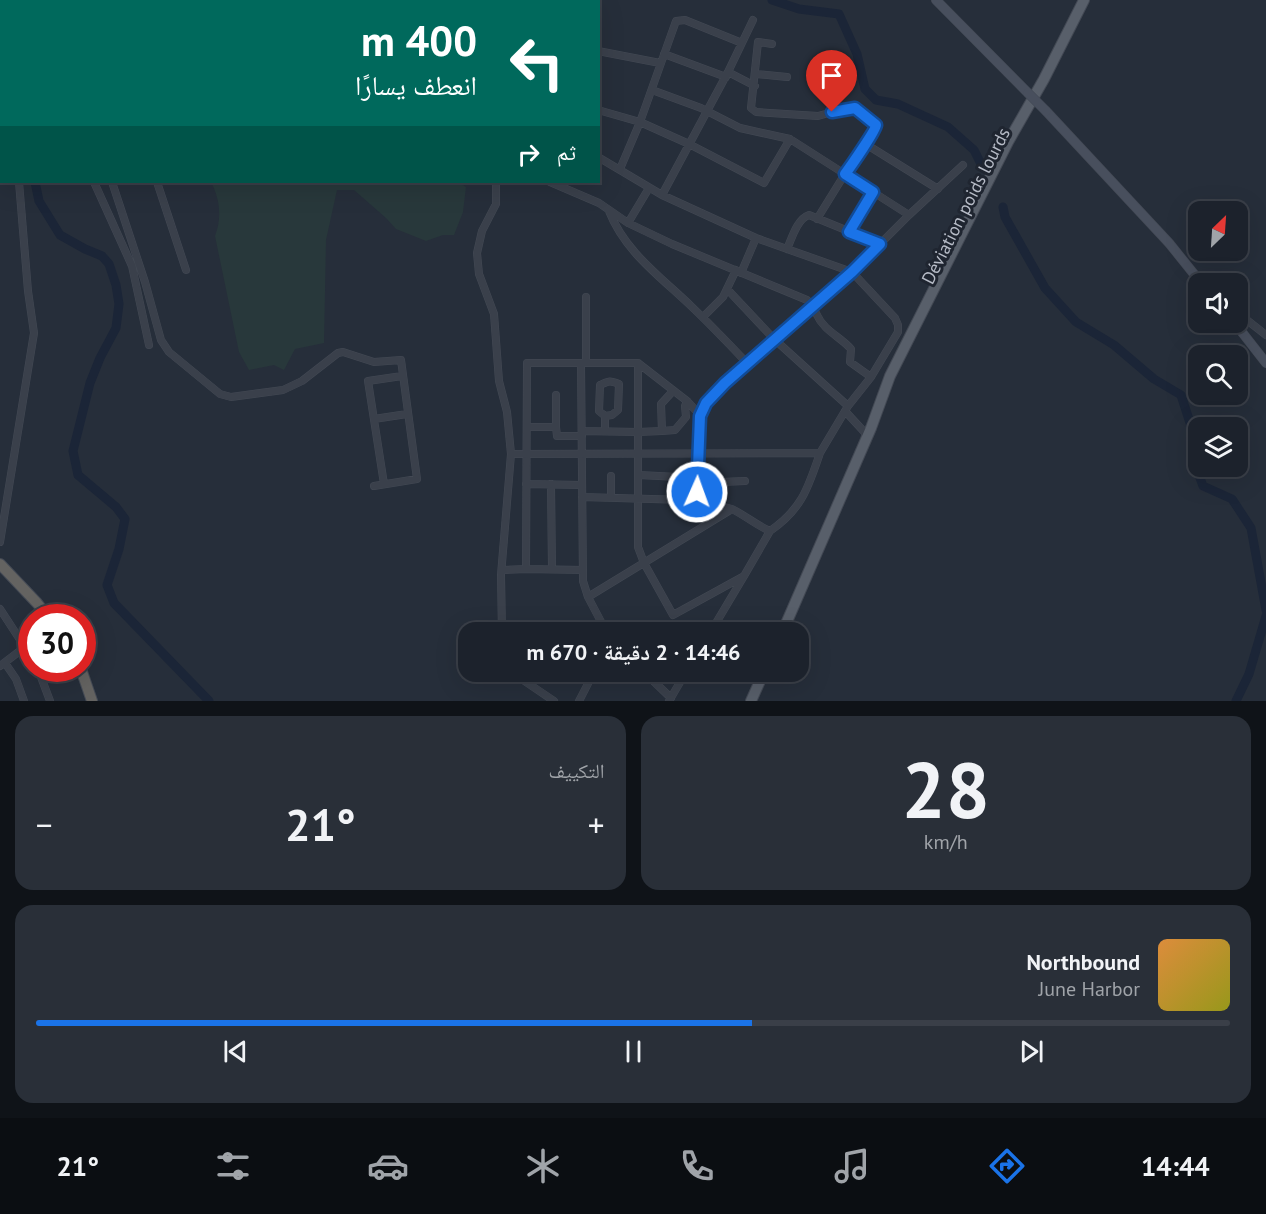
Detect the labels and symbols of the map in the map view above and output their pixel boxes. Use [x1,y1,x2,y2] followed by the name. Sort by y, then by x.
[806,50,857,112] pin
[916,124,1015,288] street label: Déviation poids lourds
[1188,201,1248,261] north arrow
[665,460,729,524] position arrow
[18,604,96,682] speed limit sign: 30

